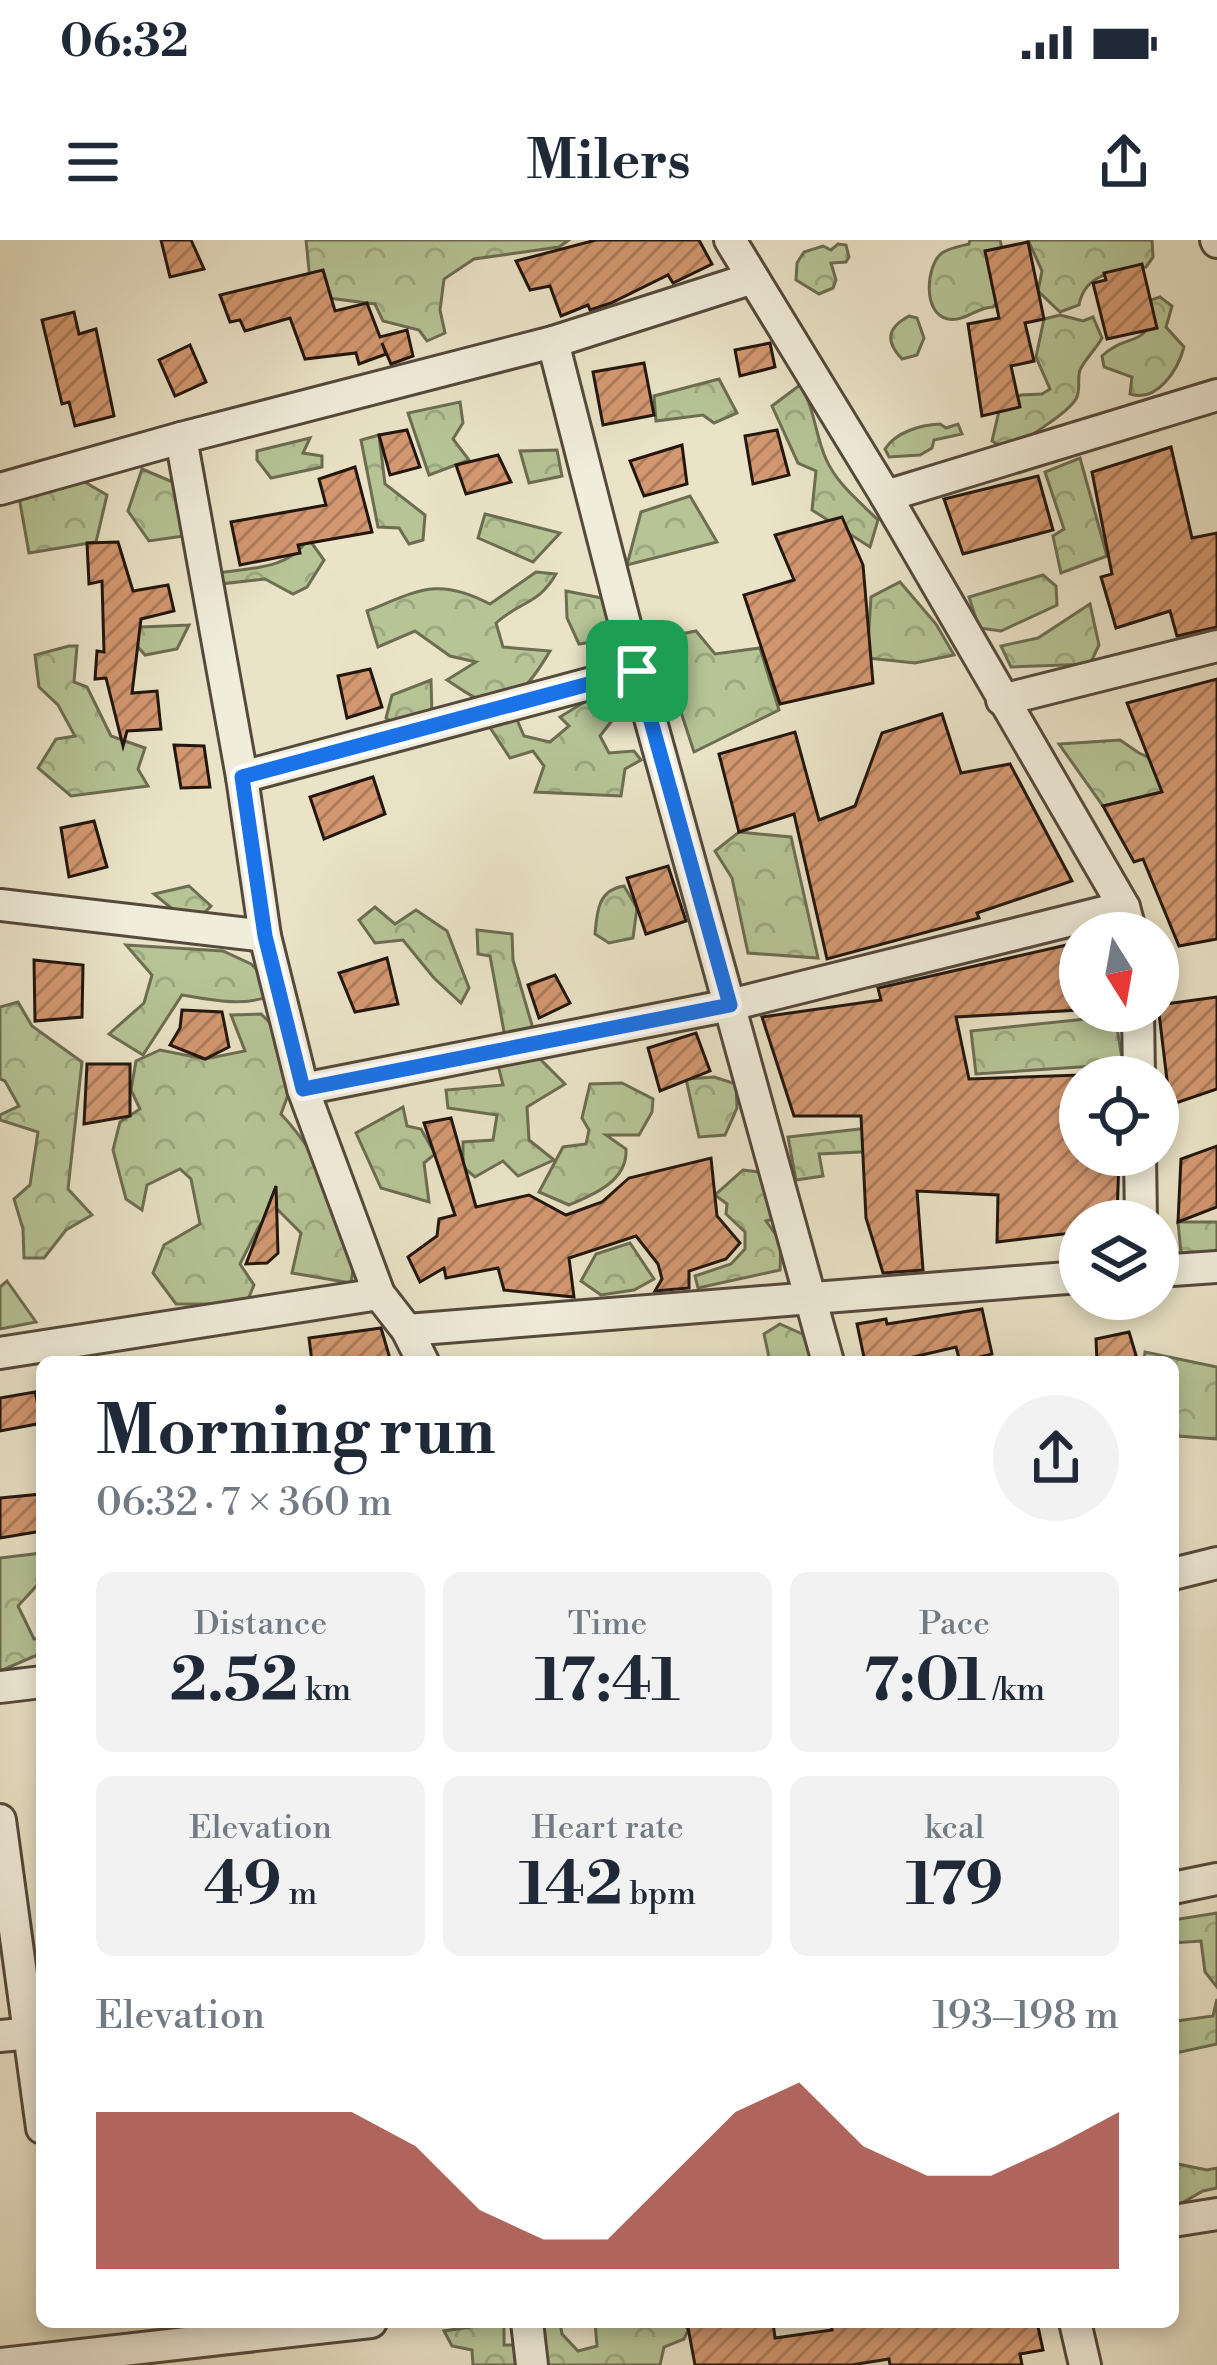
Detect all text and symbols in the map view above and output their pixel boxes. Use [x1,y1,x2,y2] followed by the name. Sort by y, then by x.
[60,14,189,71] text: 06:32
[526,128,691,196] text: Milers
[60,129,126,195] icon: menu
[1091,129,1157,195] icon: share
[586,620,688,722] pin
[604,638,670,704] icon: arrive
[1059,912,1179,1032] north arrow
[1059,912,1179,1320] map controls
[1059,1056,1179,1176] button: locate
[1059,1200,1179,1320] button: layers
[96,1392,495,1475] text: Morning run
[993,1395,1119,1521] button: share
[96,1479,392,1528] text: 06:32 · 7 × 360 m
[194,1604,327,1645] text: Distance
[568,1604,647,1645] text: Time
[919,1604,990,1645] text: Pace
[170,1645,298,1720] text: 2.52
[535,1645,680,1720] text: 17:41
[864,1645,986,1720] text: 7:01
[298,1670,351,1711] text: km
[986,1670,1045,1711] text: /km
[189,1808,332,1849] text: Elevation
[531,1808,684,1849] text: Heart rate
[925,1808,984,1849] text: kcal
[204,1849,282,1924] text: 49
[519,1849,623,1924] text: 142
[906,1849,1003,1924] text: 179
[282,1874,317,1915] text: m
[623,1874,696,1915] text: bpm
[96,1992,265,2041] text: Elevation
[932,1992,1119,2041] text: 193–198 m

